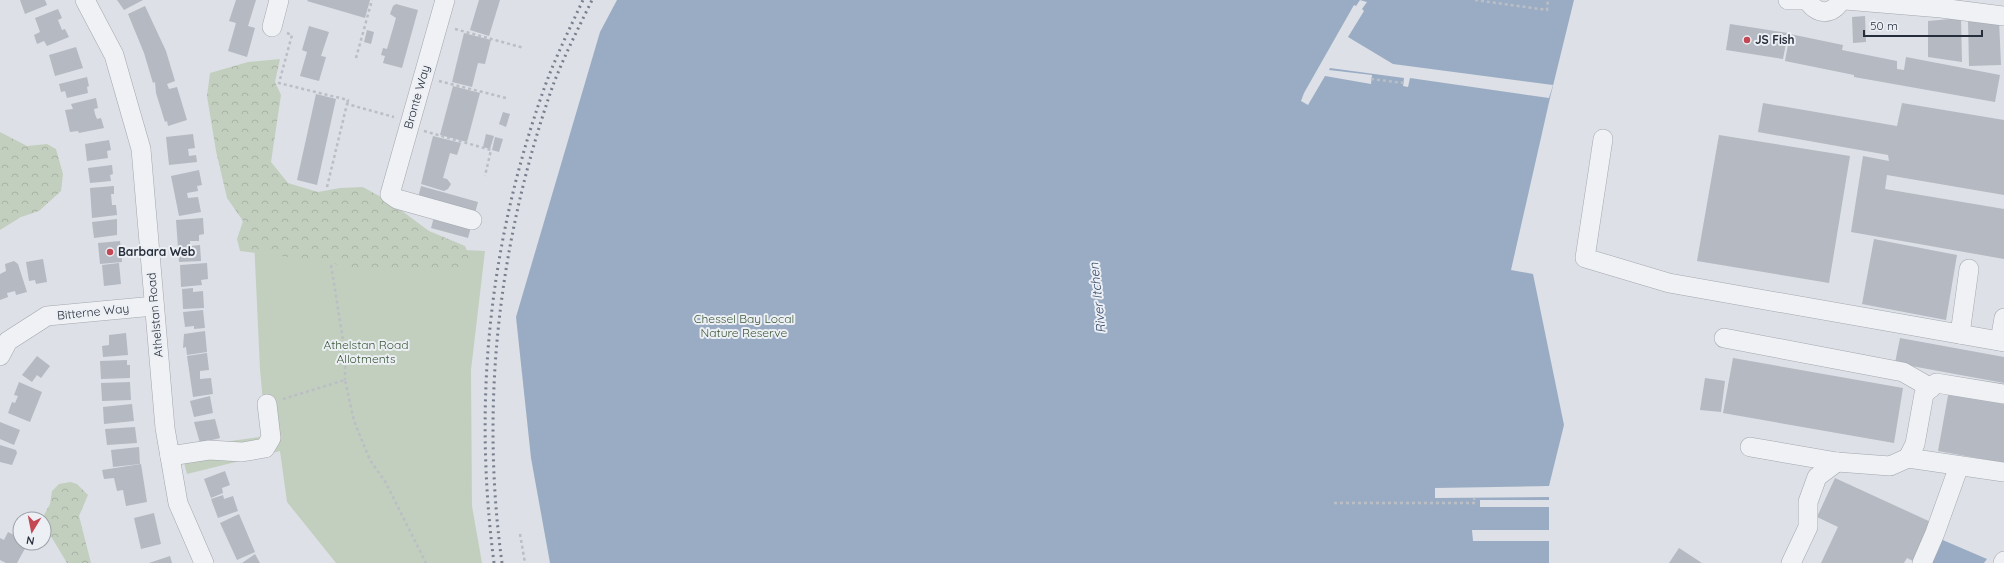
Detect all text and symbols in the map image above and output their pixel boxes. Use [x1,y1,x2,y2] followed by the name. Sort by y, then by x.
[1864,12,1982,38] scale bar
[1870,18,1898,33] text: 50 m
[1755,32,1795,47] place label: JS Fish
[1742,35,1752,45] marker: JS Fish
[400,63,433,131] street label: Bronte Way
[118,244,196,259] place label: Barbara Web
[105,247,115,257] marker: Barbara Web
[1085,261,1109,334] water label: River Itchen
[143,272,166,358] street label: Athelstan Road
[56,300,130,323] street label: Bitterne Way
[694,311,794,340] park label: Chessel Bay Local Nature Reserve
[323,337,409,366] park label: Athelstan Road Allotments
[12,511,52,551] north arrow
[25,533,35,548] text: N

